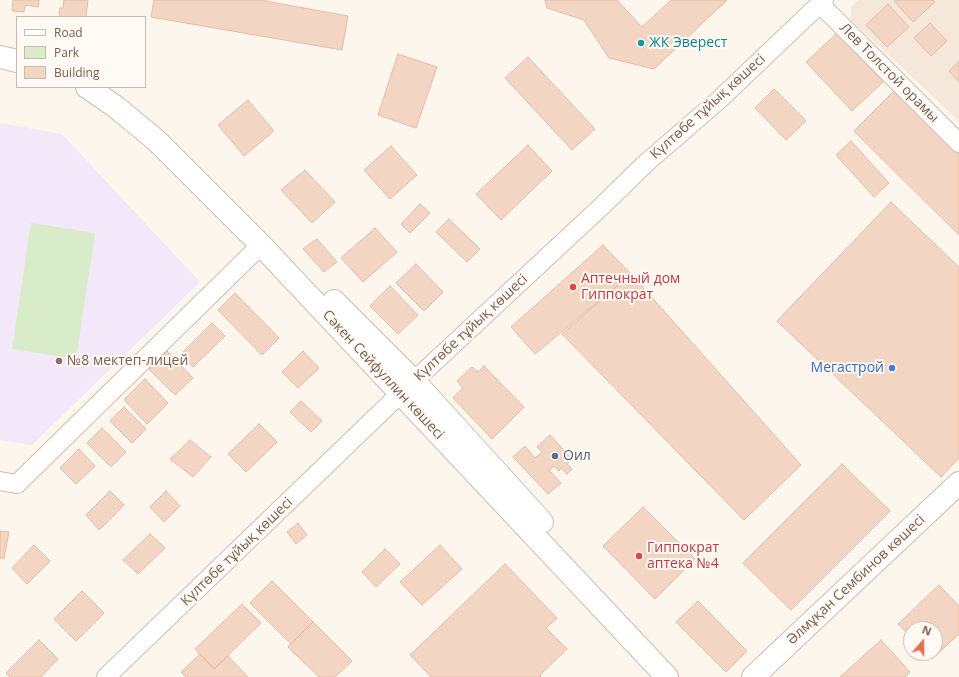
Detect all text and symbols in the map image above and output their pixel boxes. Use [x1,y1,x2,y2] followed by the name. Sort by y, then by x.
[16,16,146,88] legend
[836,20,942,126] street label: Лев Толстой орамы
[54,24,83,41] text: Road
[649,35,727,51] place label: ЖК Эверест
[636,38,646,48] marker: ЖК Эверест
[54,44,79,61] text: Park
[647,51,769,163] street label: Күлтөбе тұйық көшесі
[54,64,99,81] text: Building
[411,271,531,385] street label: Күлтөбе тұйық көшесі
[581,271,680,304] place label: Аптечный дом Гиппократ
[568,282,578,292] marker: Аптечный дом Гиппократ
[319,307,447,443] street label: Сәкен Сейфуллин көшесі
[67,353,188,369] place label: №8 мектеп-лицей
[54,356,64,366] marker: №8 мектеп-лицей
[811,360,884,376] place label: Мегастрой
[887,363,897,373] marker: Мегастрой
[563,448,591,464] place label: Оил
[550,451,560,461] marker: Оил
[178,494,296,610] street label: Күлтөбе тұйық көшесі
[783,512,929,648] street label: Әлмұқан Сембинов көшесі
[647,540,719,572] place label: Гиппократ аптека №4
[634,551,644,561] marker: Гиппократ аптека №4
[903,621,943,661] north arrow
[920,622,934,639] text: N

